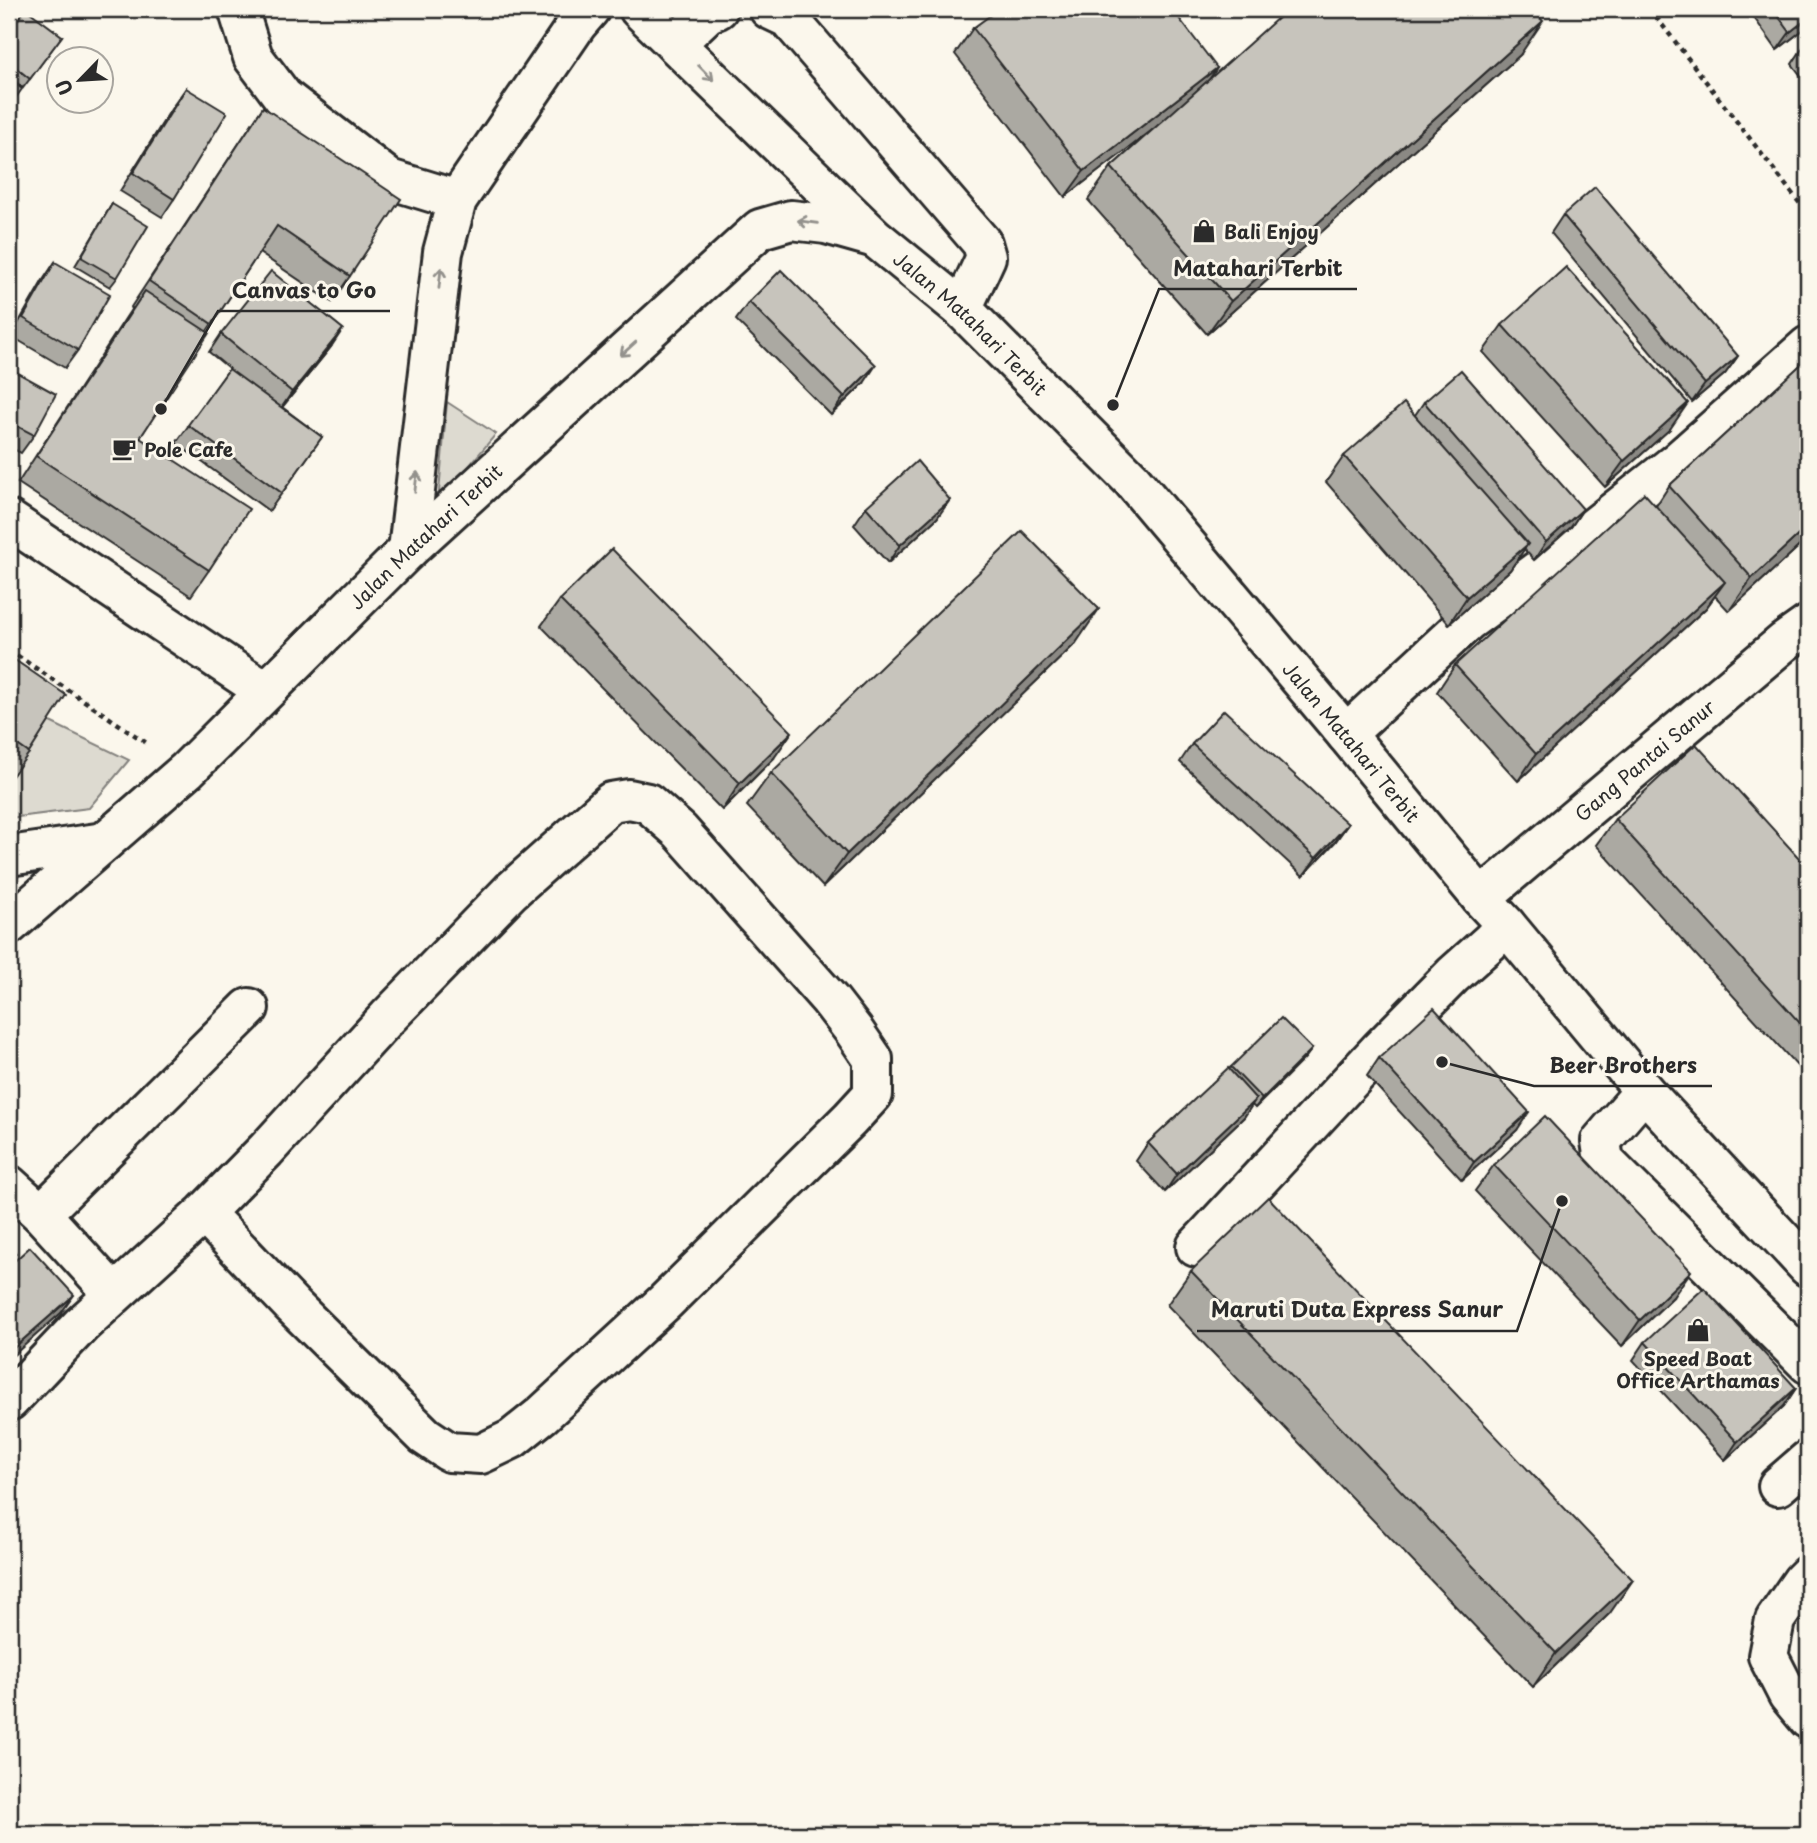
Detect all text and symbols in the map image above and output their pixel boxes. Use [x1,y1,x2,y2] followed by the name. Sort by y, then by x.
[46,46,116,116] north arrow
[697,64,714,81] one-way arrow
[48,75,79,100] text: U
[797,216,820,229] one-way arrow
[1190,217,1218,245] shop icon: Bali Enjoy
[1224,217,1319,245] place label: Bali Enjoy
[888,245,1054,402] street label: Jalan Matahari Terbit
[1159,247,1357,289] callout: Matahari Terbit
[1173,251,1343,283] text: Matahari Terbit
[434,267,447,290] one-way arrow
[218,269,390,311] callout: Canvas to Go
[232,273,376,305] text: Canvas to Go
[619,341,637,357] one-way arrow
[110,435,138,463] cafe icon: Pole Cafe
[144,435,233,463] place label: Pole Cafe
[343,457,508,615] street label: Jalan Matahari Terbit
[410,471,423,494] one-way arrow
[1277,655,1427,828] street label: Jalan Matahari Terbit
[1568,692,1721,827] street label: Gang Pantai Sanur
[1534,1044,1712,1086] callout: Beer Brothers
[1549,1048,1697,1080] text: Beer Brothers
[1197,1289,1517,1331] callout: Maruti Duta Express Sanur
[1211,1292,1503,1324] text: Maruti Duta Express Sanur
[1684,1316,1712,1344] shop icon: Speed Boat Office Arthamas
[1616,1344,1780,1394] place label: Speed Boat Office Arthamas

